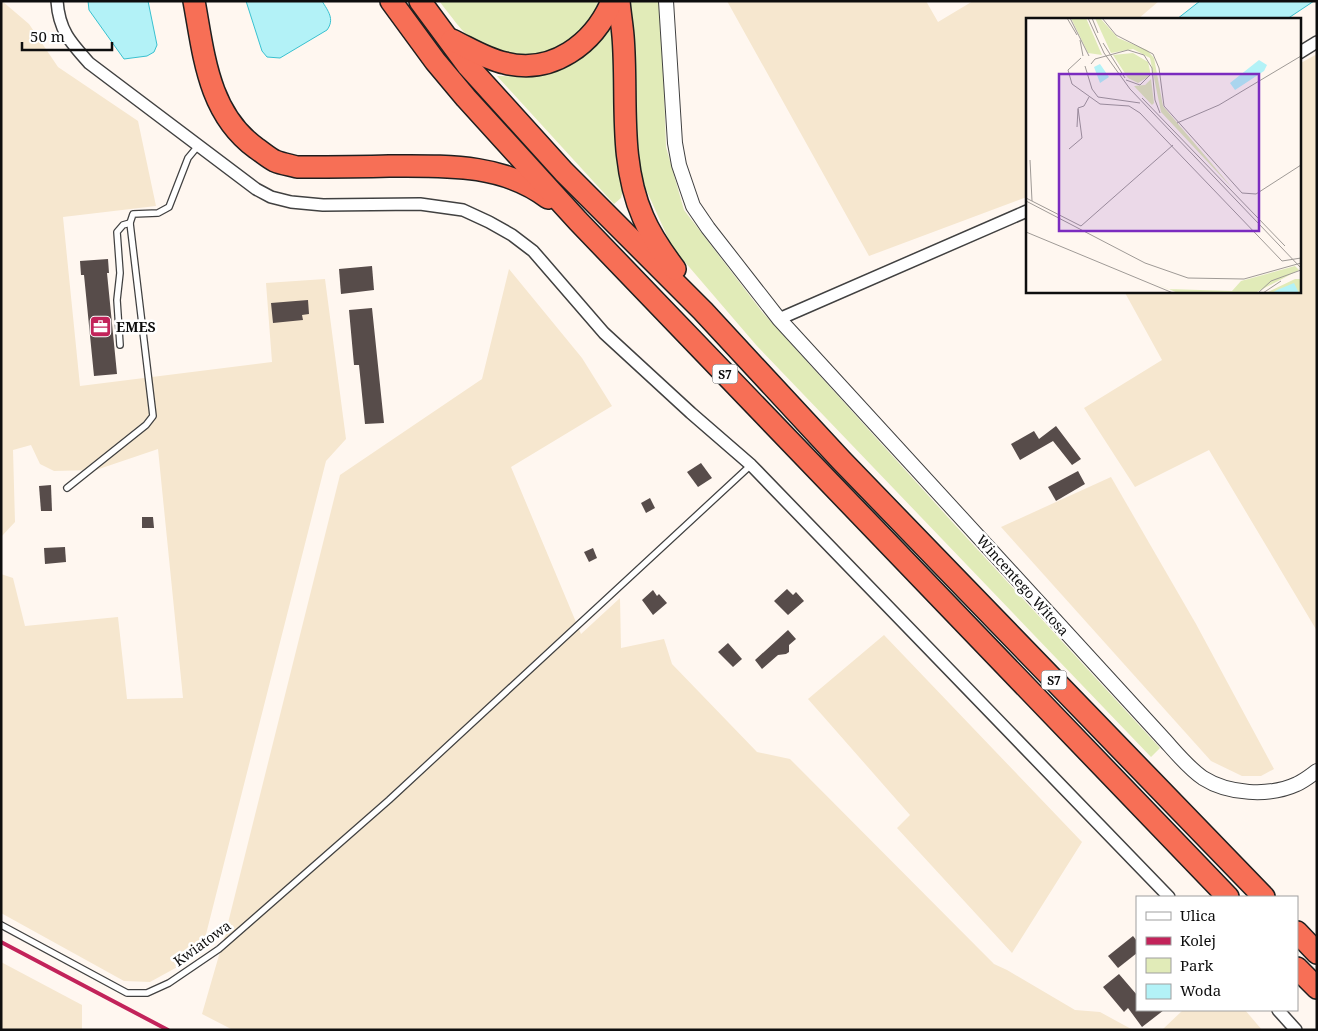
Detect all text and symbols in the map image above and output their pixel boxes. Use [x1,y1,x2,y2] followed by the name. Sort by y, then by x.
[1026,18,1300,292] inset map
[22,20,112,52] scale bar
[30,26,65,46] text: 50 m
[88,314,112,338] office icon: EMES
[116,317,156,336] place label: EMES
[712,364,738,384] road number: S7
[973,530,1073,640] street label: Wincentego Witosa
[1042,670,1066,690] road number: S7
[1136,896,1298,1011] legend
[1180,905,1216,925] text: Ulica
[169,916,235,970] street label: Kwiatowa
[1180,930,1216,950] text: Kolej
[1180,955,1214,975] text: Park
[1180,980,1221,1000] text: Woda

